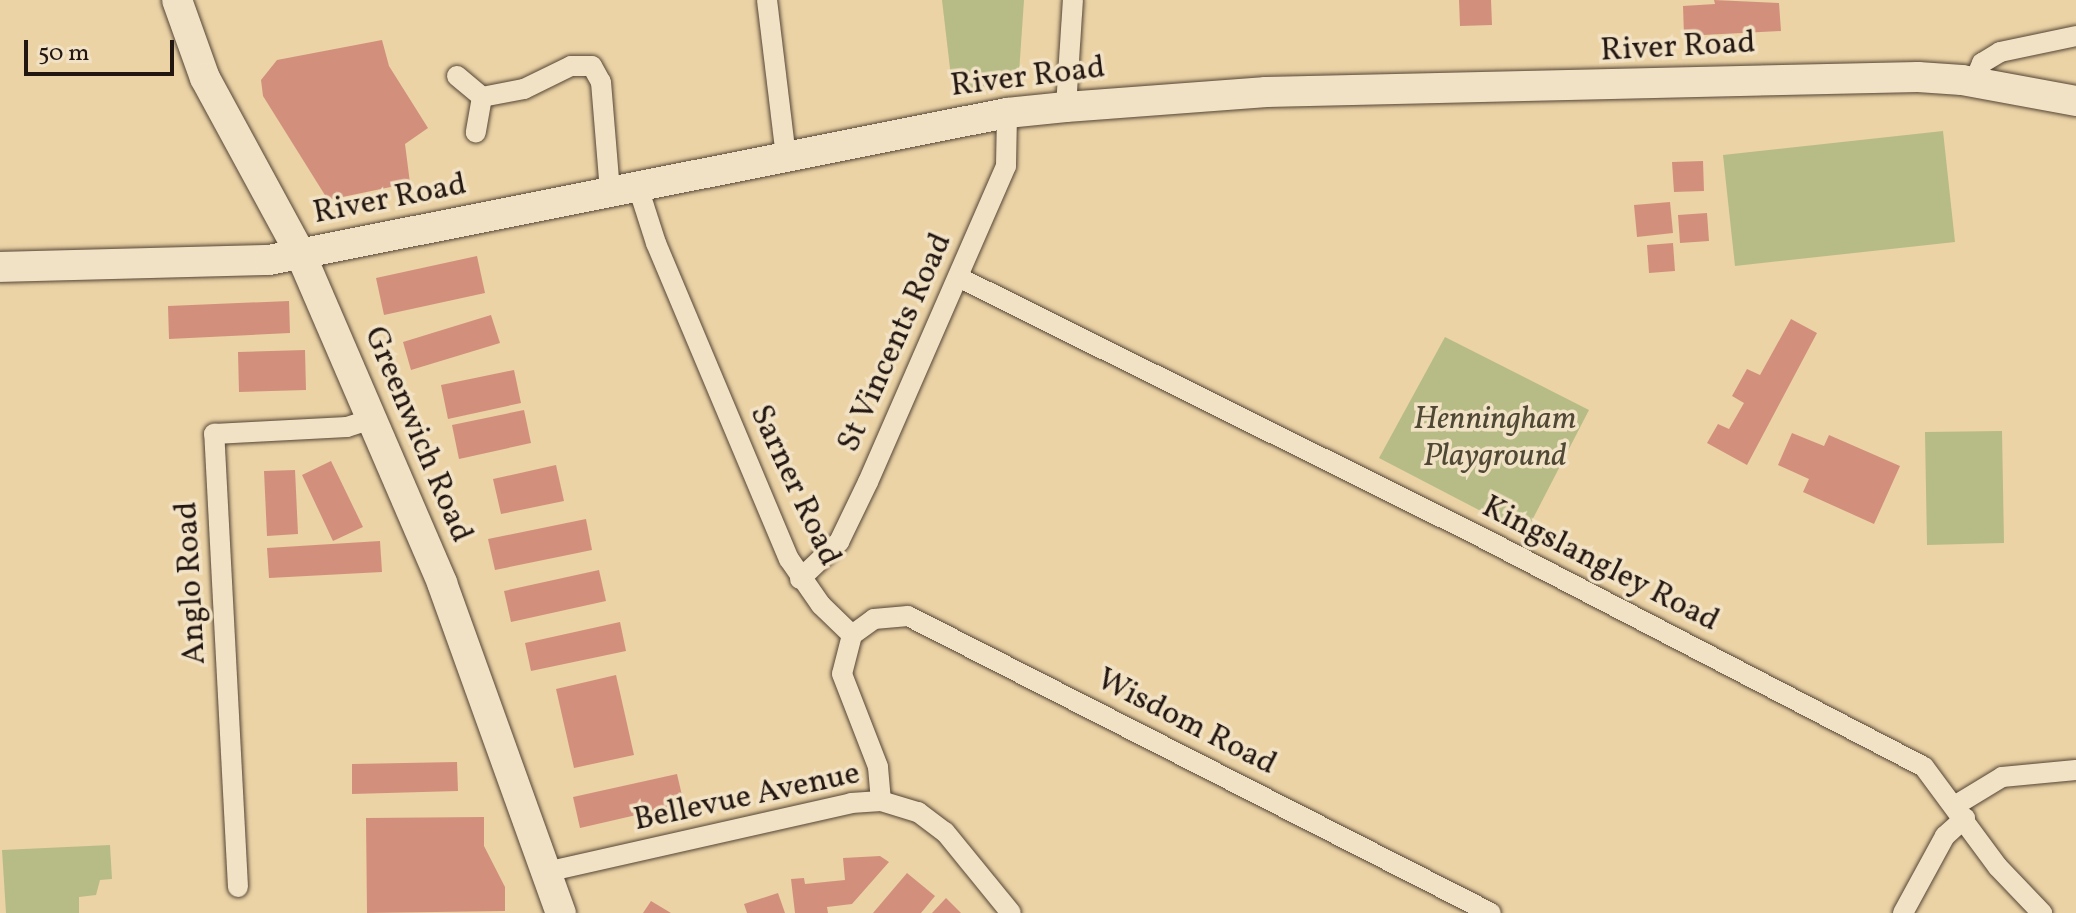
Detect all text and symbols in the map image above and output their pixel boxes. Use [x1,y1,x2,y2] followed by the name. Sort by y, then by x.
[28,24,178,74] scale bar
[1599,25,1757,71] street label: River Road
[38,37,90,71] text: 50 m
[949,49,1107,107] street label: River Road
[310,166,470,234] street label: River Road
[830,227,962,459] street label: St Vincents Road
[354,321,480,549] street label: Greenwich Road
[740,399,848,573] street label: Sarner Road
[1414,402,1576,477] park label: Henningham Playground
[1475,488,1725,642] street label: Kingslangley Road
[169,500,215,666] street label: Anglo Road
[1090,661,1282,785] street label: Wisdom Road
[630,755,864,841] street label: Bellevue Avenue

